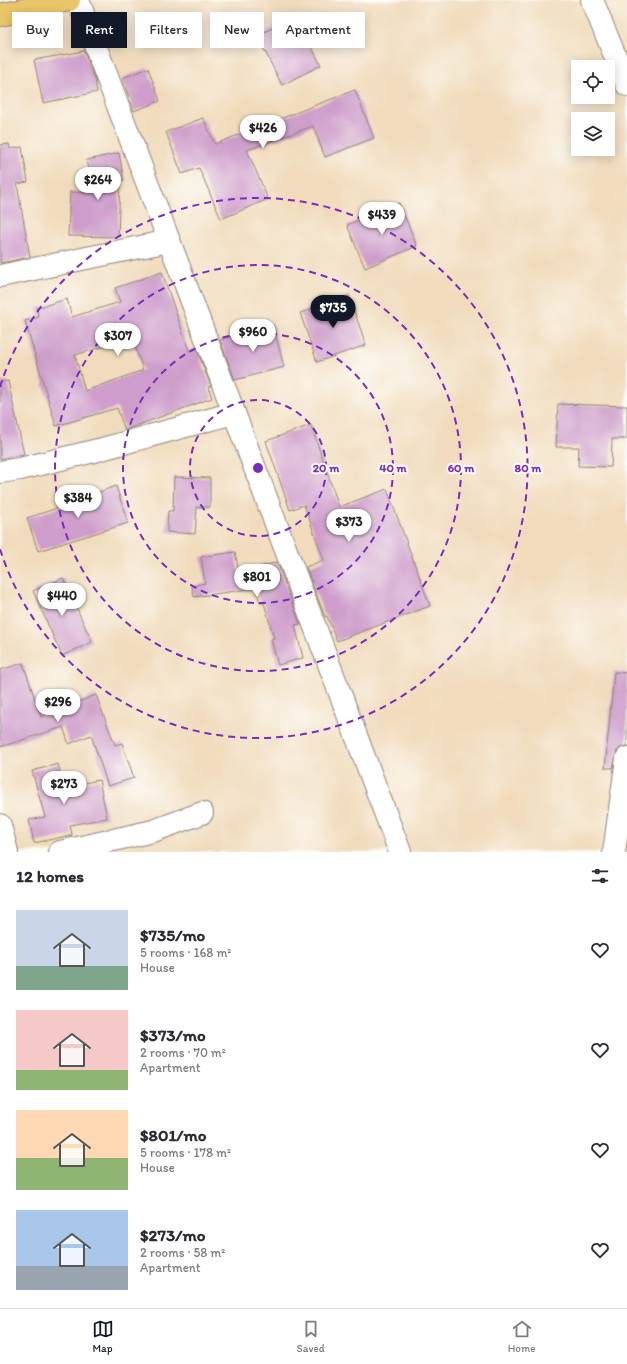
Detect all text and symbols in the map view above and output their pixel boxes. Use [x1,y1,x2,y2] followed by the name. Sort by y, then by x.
[12,12,63,48] chip: Buy
[71,12,127,48] chip: Rent
[135,12,202,48] chip: Filters
[210,12,264,48] chip: New
[272,12,365,48] chip: Apartment
[571,60,615,156] map controls
[571,60,615,104] button: locate
[571,112,615,156] button: layers
[239,115,287,149] pin: $426
[249,120,277,135] text: $426
[74,167,122,201] pin: $264
[84,172,112,187] text: $264
[358,202,406,236] pin: $439
[368,207,396,222] text: $439
[309,295,357,329] pin: $735
[320,300,346,315] text: $735
[229,319,277,353] pin: $960
[94,323,142,357] pin: $307
[239,324,267,339] text: $960
[104,328,132,343] text: $307
[251,461,265,475] centre of rings
[313,461,340,475] text: 20 m
[379,461,408,475] text: 40 m
[448,461,475,475] text: 60 m
[515,461,542,475] text: 80 m
[54,485,102,519] pin: $384
[64,490,92,505] text: $384
[325,509,373,543] pin: $373
[335,514,363,529] text: $373
[233,564,281,598] pin: $801
[243,569,271,584] text: $801
[38,583,86,617] pin: $440
[47,588,77,603] text: $440
[34,689,82,723] pin: $296
[44,694,72,709] text: $296
[40,771,88,805] pin: $273
[51,776,77,791] text: $273
[589,865,611,887] icon: filters
[16,866,84,886] text: 12 homes
[140,925,205,945] text: $735/mo
[48,926,96,974] icon: home
[589,939,611,961] icon: heart
[140,945,231,960] text: 5 rooms · 168 m²
[140,960,175,975] text: House
[140,1025,206,1045] text: $373/mo
[48,1026,96,1074] icon: home
[589,1039,611,1061] icon: heart
[140,1045,226,1060] text: 2 rooms · 70 m²
[140,1060,201,1075] text: Apartment
[140,1125,206,1145] text: $801/mo
[48,1126,96,1174] icon: home
[589,1139,611,1161] icon: heart
[140,1145,231,1160] text: 5 rooms · 178 m²
[140,1160,175,1175] text: House
[140,1225,205,1245] text: $273/mo
[48,1226,96,1274] icon: home
[589,1239,611,1261] icon: heart
[140,1245,225,1260] text: 2 rooms · 58 m²
[140,1260,201,1275] text: Apartment
[92,1318,114,1355] tab: Map
[297,1318,325,1355] tab: Saved
[508,1318,535,1355] tab: Home

